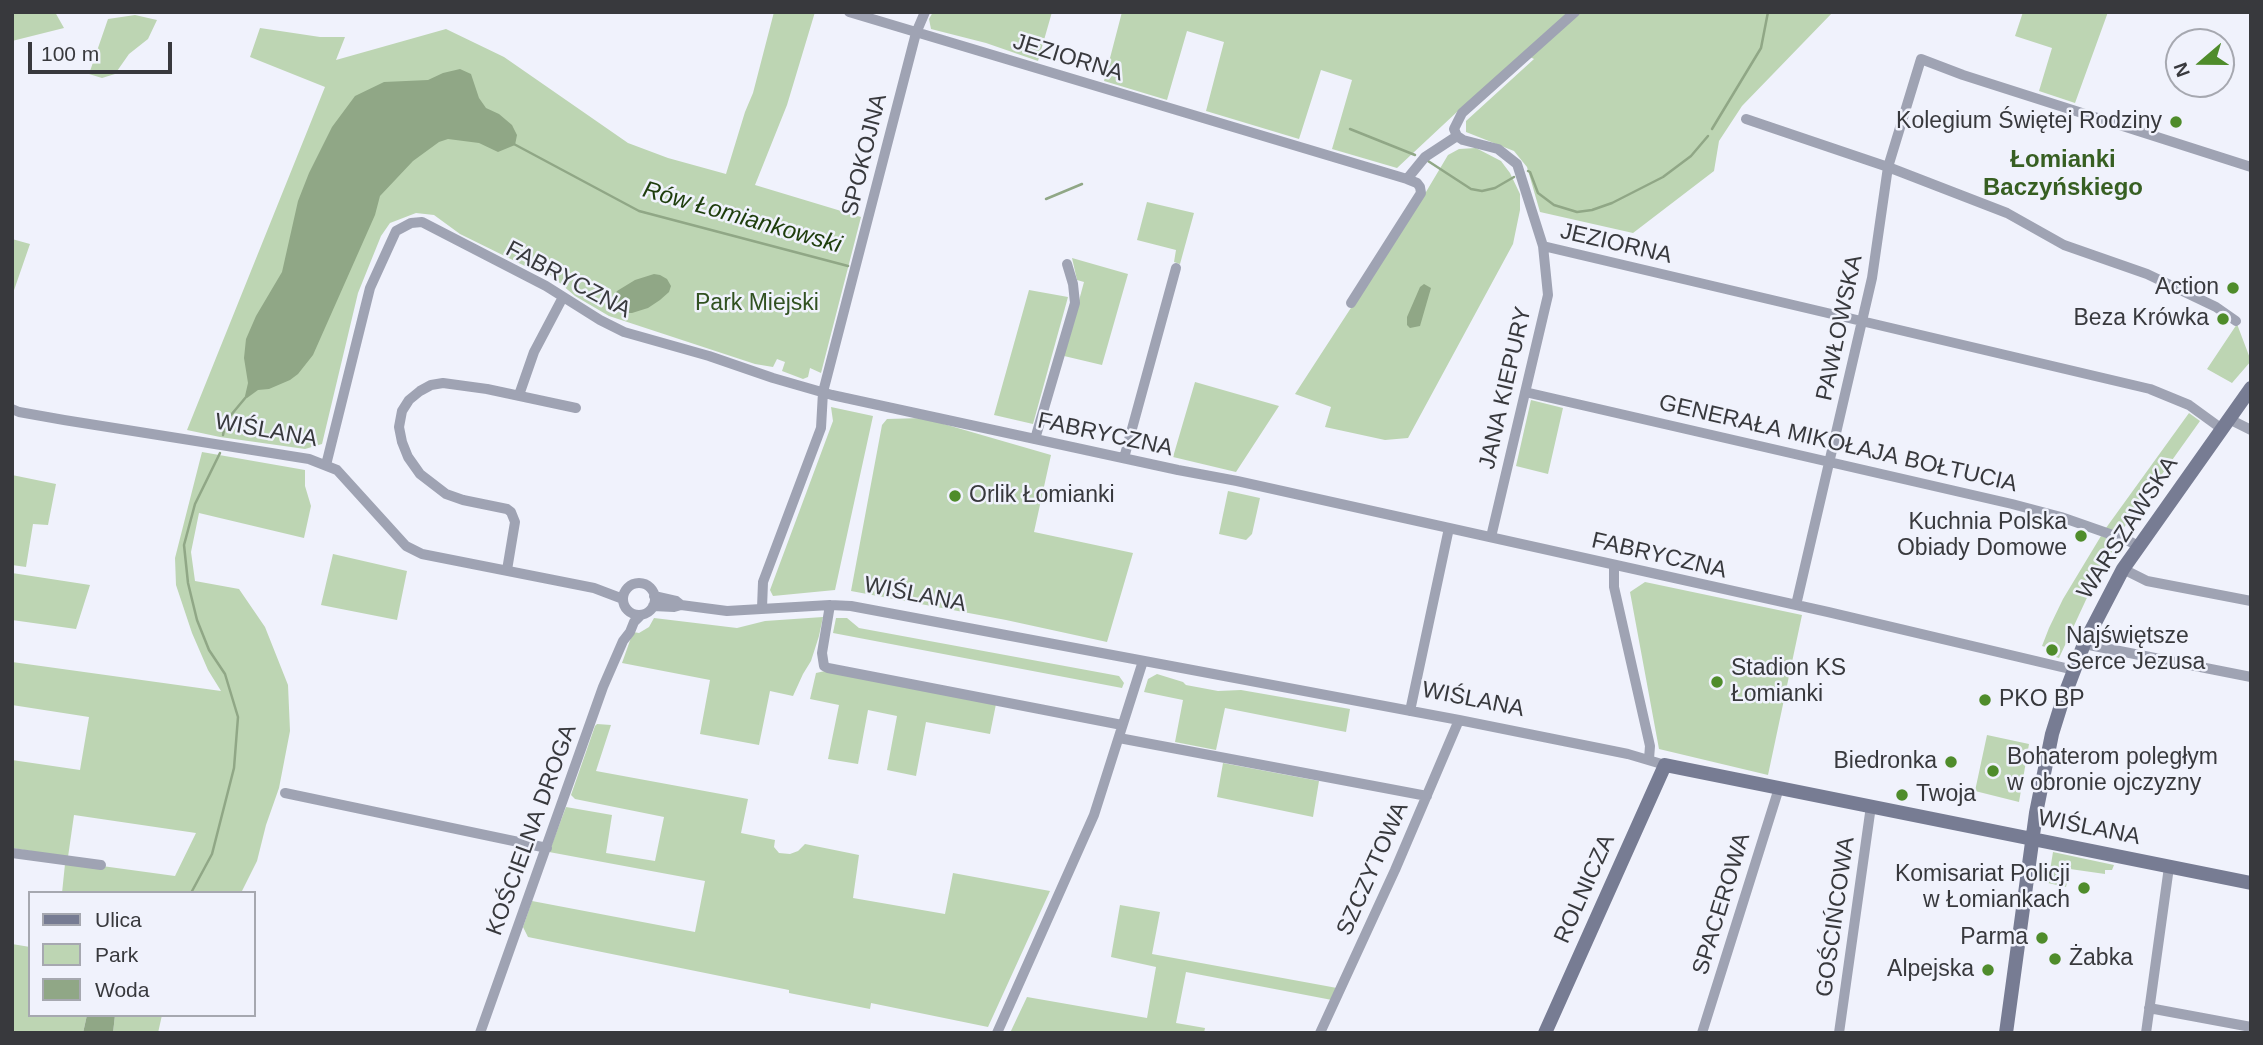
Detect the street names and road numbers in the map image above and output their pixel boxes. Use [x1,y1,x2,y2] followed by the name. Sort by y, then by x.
[1010,28,1126,88] street label: JEZIORNA
[836,91,894,219] street label: SPOKOJNA
[1557,218,1675,270] street label: JEZIORNA
[501,236,635,324] street label: FABRYCZNA
[1811,253,1869,403] street label: PAWŁOWSKA
[1474,304,1538,472] street label: JANA KIEPURY
[1656,389,2020,499] street label: GENERAŁA MIKOŁAJA BOŁTUCIA
[1035,407,1175,463] street label: FABRYCZNA
[213,408,319,454] street label: WIŚLANA
[2072,452,2184,604] street label: WARSZAWSKA
[1589,527,1729,585] street label: FABRYCZNA
[862,572,968,618] street label: WIŚLANA
[1420,677,1526,723] street label: WIŚLANA
[481,721,583,939] street label: KOŚCIELNA DROGA
[1331,798,1415,940] street label: SZCZYTOWA
[2036,805,2142,851] street label: WIŚLANA
[1549,830,1621,948] street label: ROLNICZA
[1687,830,1757,978] street label: SPACEROWA
[1811,835,1861,999] street label: GOŚCIŃCOWA

